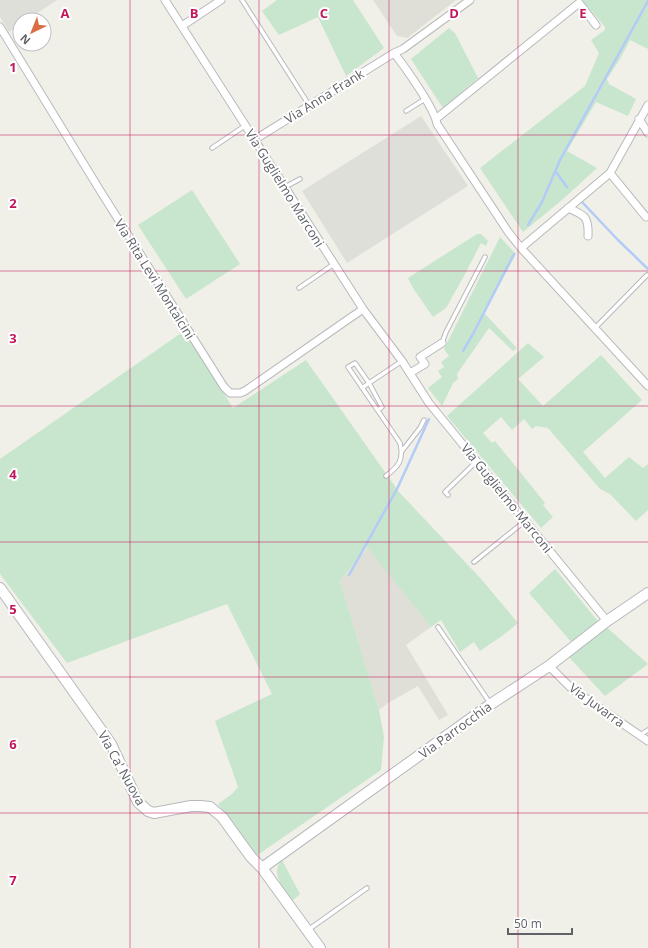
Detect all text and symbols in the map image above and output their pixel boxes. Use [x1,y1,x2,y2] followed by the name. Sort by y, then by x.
[61,4,70,22] text: A
[190,4,199,22] text: B
[320,4,328,22] text: C
[449,4,459,22] text: D
[579,4,587,22] text: E
[12,12,52,52] north arrow
[16,31,33,48] text: N
[9,58,17,76] text: 1
[281,64,367,128] street label: Via Anna Frank
[241,126,329,250] street label: Via Guglielmo Marconi
[9,194,17,212] text: 2
[111,215,199,343] street label: Via Rita Levi Montalcini
[9,329,17,347] text: 3
[457,439,557,557] street label: Via Guglielmo Marconi
[9,465,17,483] text: 4
[9,600,17,618] text: 5
[566,679,628,731] street label: Via Juvarra
[415,697,495,763] street label: Via Parrocchia
[94,728,150,808] street label: Via Ca' Nuova
[9,735,17,753] text: 6
[9,871,17,889] text: 7
[508,910,572,936] scale bar
[514,915,542,932] text: 50 m

